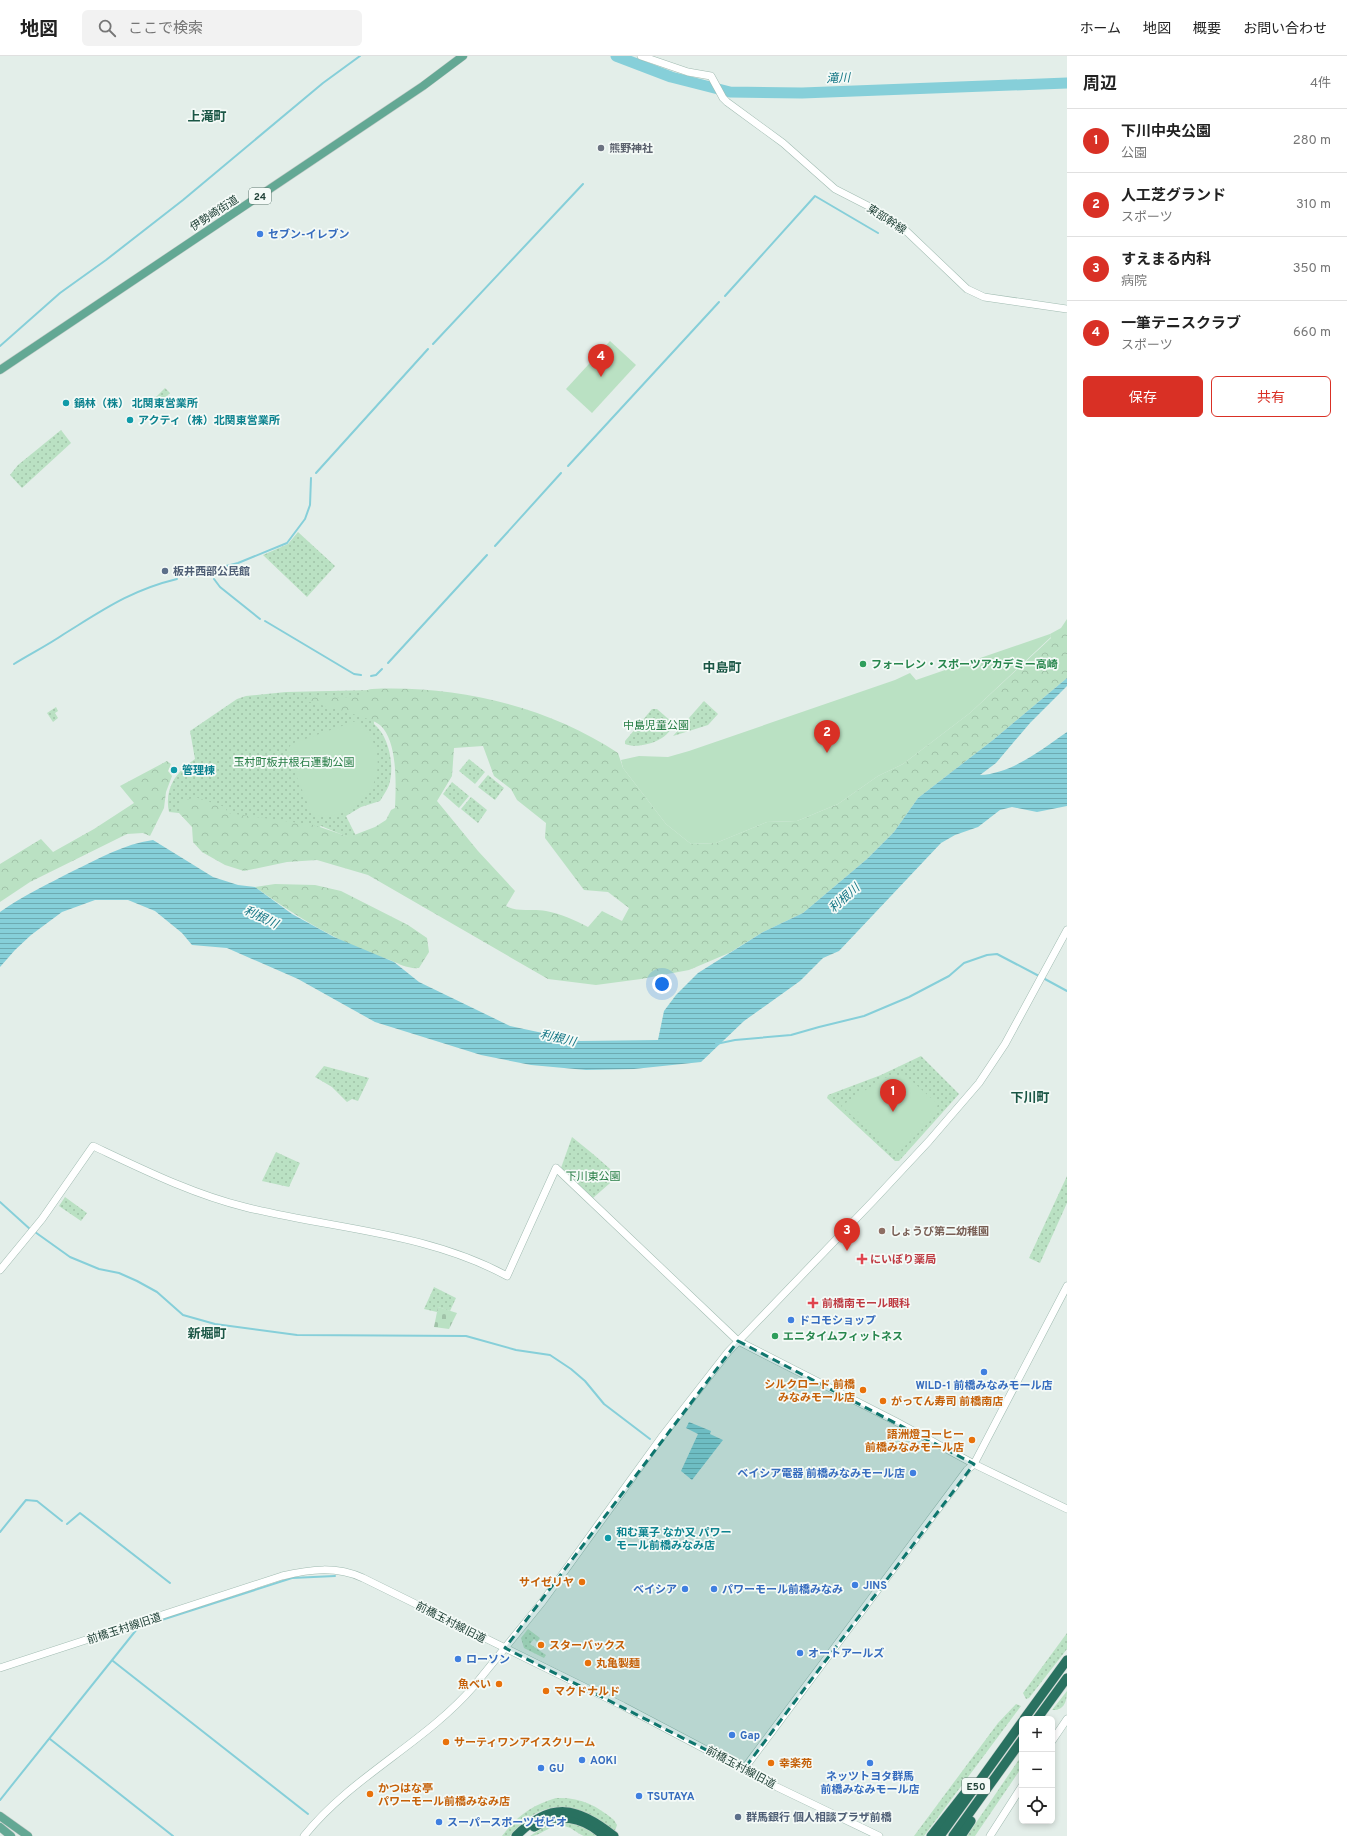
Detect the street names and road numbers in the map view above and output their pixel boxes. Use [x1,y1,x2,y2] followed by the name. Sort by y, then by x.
[249,188,271,204] road number: 24
[188,193,241,235] street label: 伊勢崎街道
[864,202,909,238] street label: 東部幹線
[413,1599,488,1647] street label: 前橋玉村線旧道
[86,1610,163,1648] street label: 前橋玉村線旧道
[703,1744,778,1792] street label: 前橋玉村線旧道
[962,1778,990,1794] road number: E50

